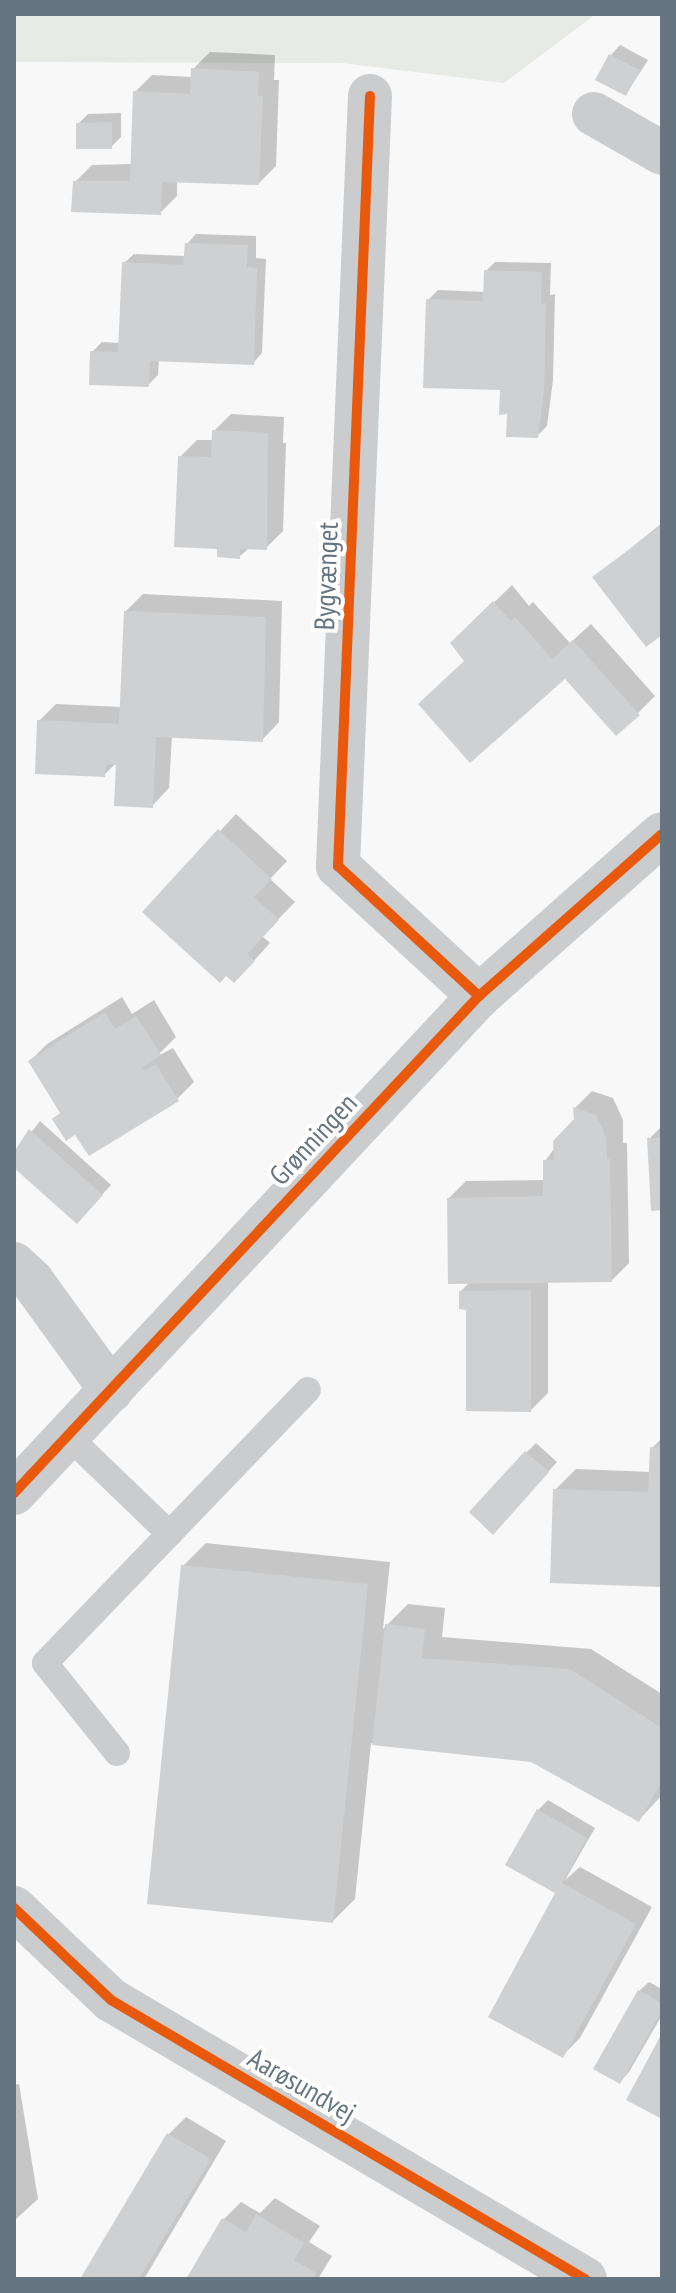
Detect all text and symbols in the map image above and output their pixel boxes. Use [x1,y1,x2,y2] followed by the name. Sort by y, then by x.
[307,521,345,631] street label: Bygvænget
[262,1086,364,1192] street label: Grønningen
[242,2041,362,2129] street label: Aarøsundvej

